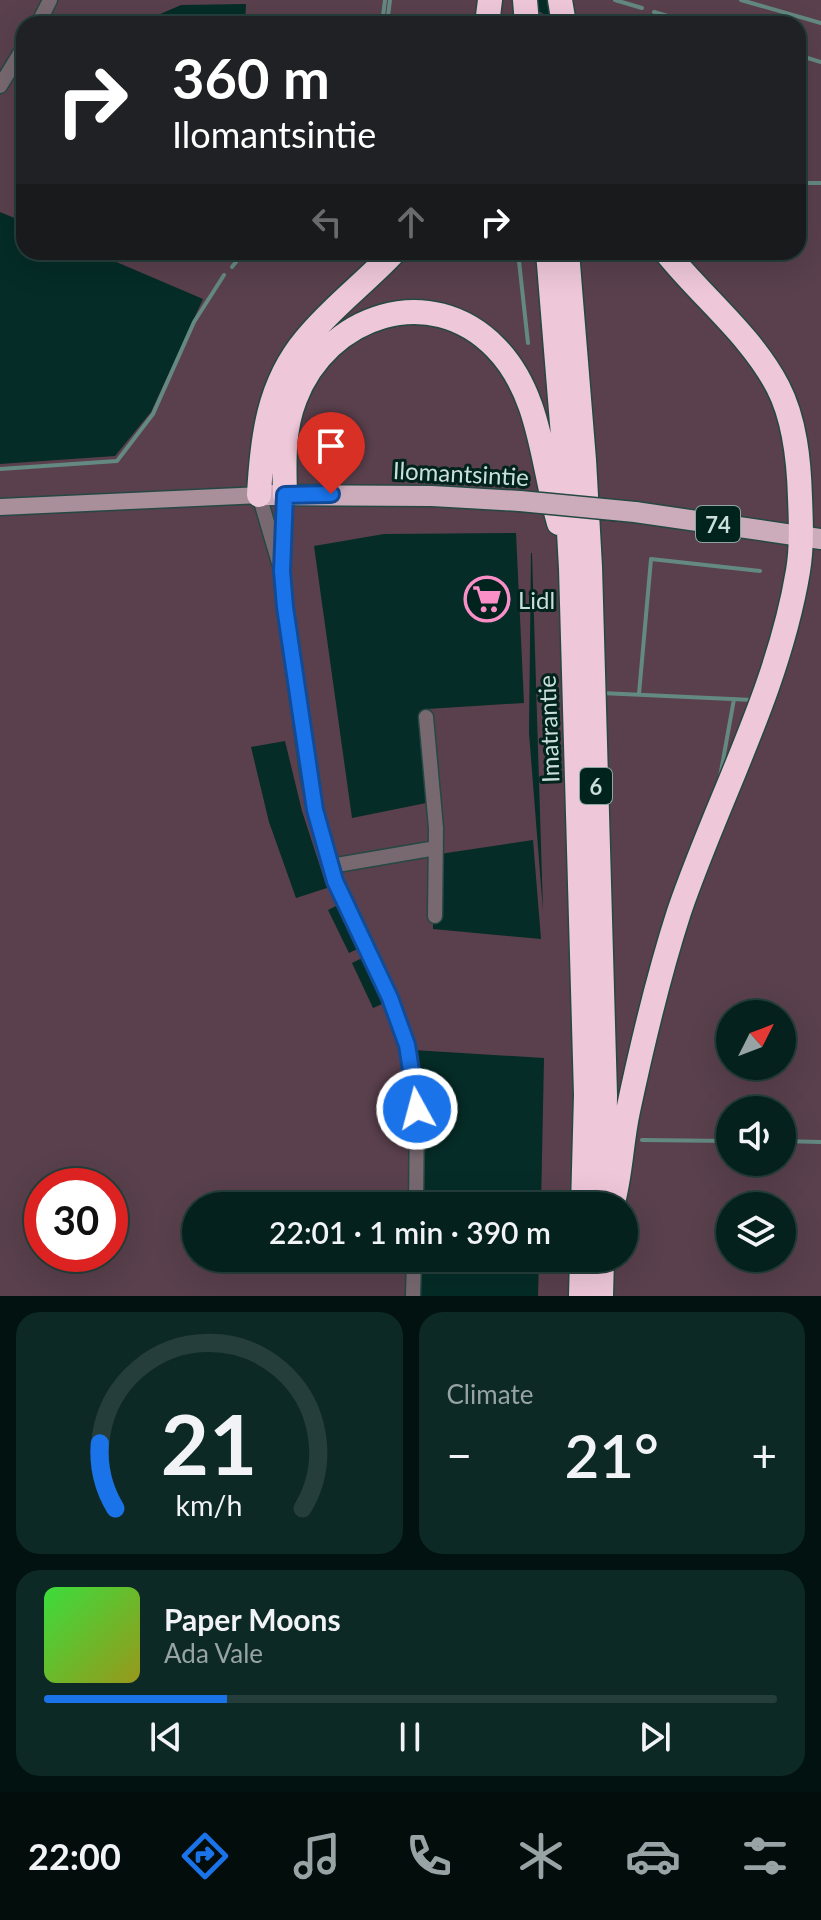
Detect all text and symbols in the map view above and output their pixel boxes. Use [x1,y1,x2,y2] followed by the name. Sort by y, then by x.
[172,44,330,111] text: 360 m
[40,48,144,152] icon: right
[172,112,376,156] text: Ilomantsintie
[305,200,349,244] icon: left
[389,200,433,244] icon: ahead
[473,200,517,244] icon: right
[297,412,365,494] pin
[309,424,353,468] icon: arrive
[392,455,530,491] street label: Ilomantsintie
[696,506,740,542] road number: 74
[463,575,511,623] supermarket icon: Lidl
[518,585,555,614] place label: Lidl
[532,675,564,783] street label: Imatrantie
[580,768,612,804] road number: 6
[716,1000,796,1080] north arrow
[716,1000,796,1272] map controls
[375,1067,459,1151] position arrow
[716,1096,796,1176] button: sound
[24,1168,128,1272] speed limit sign: 30
[716,1192,796,1272] button: layers
[269,1214,551,1250] text: 22:01 · 1 min · 390 m
[447,1378,533,1410] text: Climate
[161,1393,258,1493] text: 21
[565,1419,659,1491] text: 21°
[447,1429,472,1481] text: −
[751,1429,777,1481] text: +
[176,1488,243,1522] text: km/h
[164,1601,341,1637] text: Paper Moons
[164,1637,263,1669] text: Ada Vale
[144,1715,188,1759] icon: previous
[388,1715,432,1759] icon: pause
[633,1715,677,1759] icon: next
[177,1828,233,1884] icon: directions
[289,1828,345,1884] icon: music
[401,1828,457,1884] icon: phone
[513,1828,569,1884] icon: climate
[625,1828,681,1884] icon: car
[737,1828,793,1884] icon: filters
[28,1834,121,1878] text: 22:00

